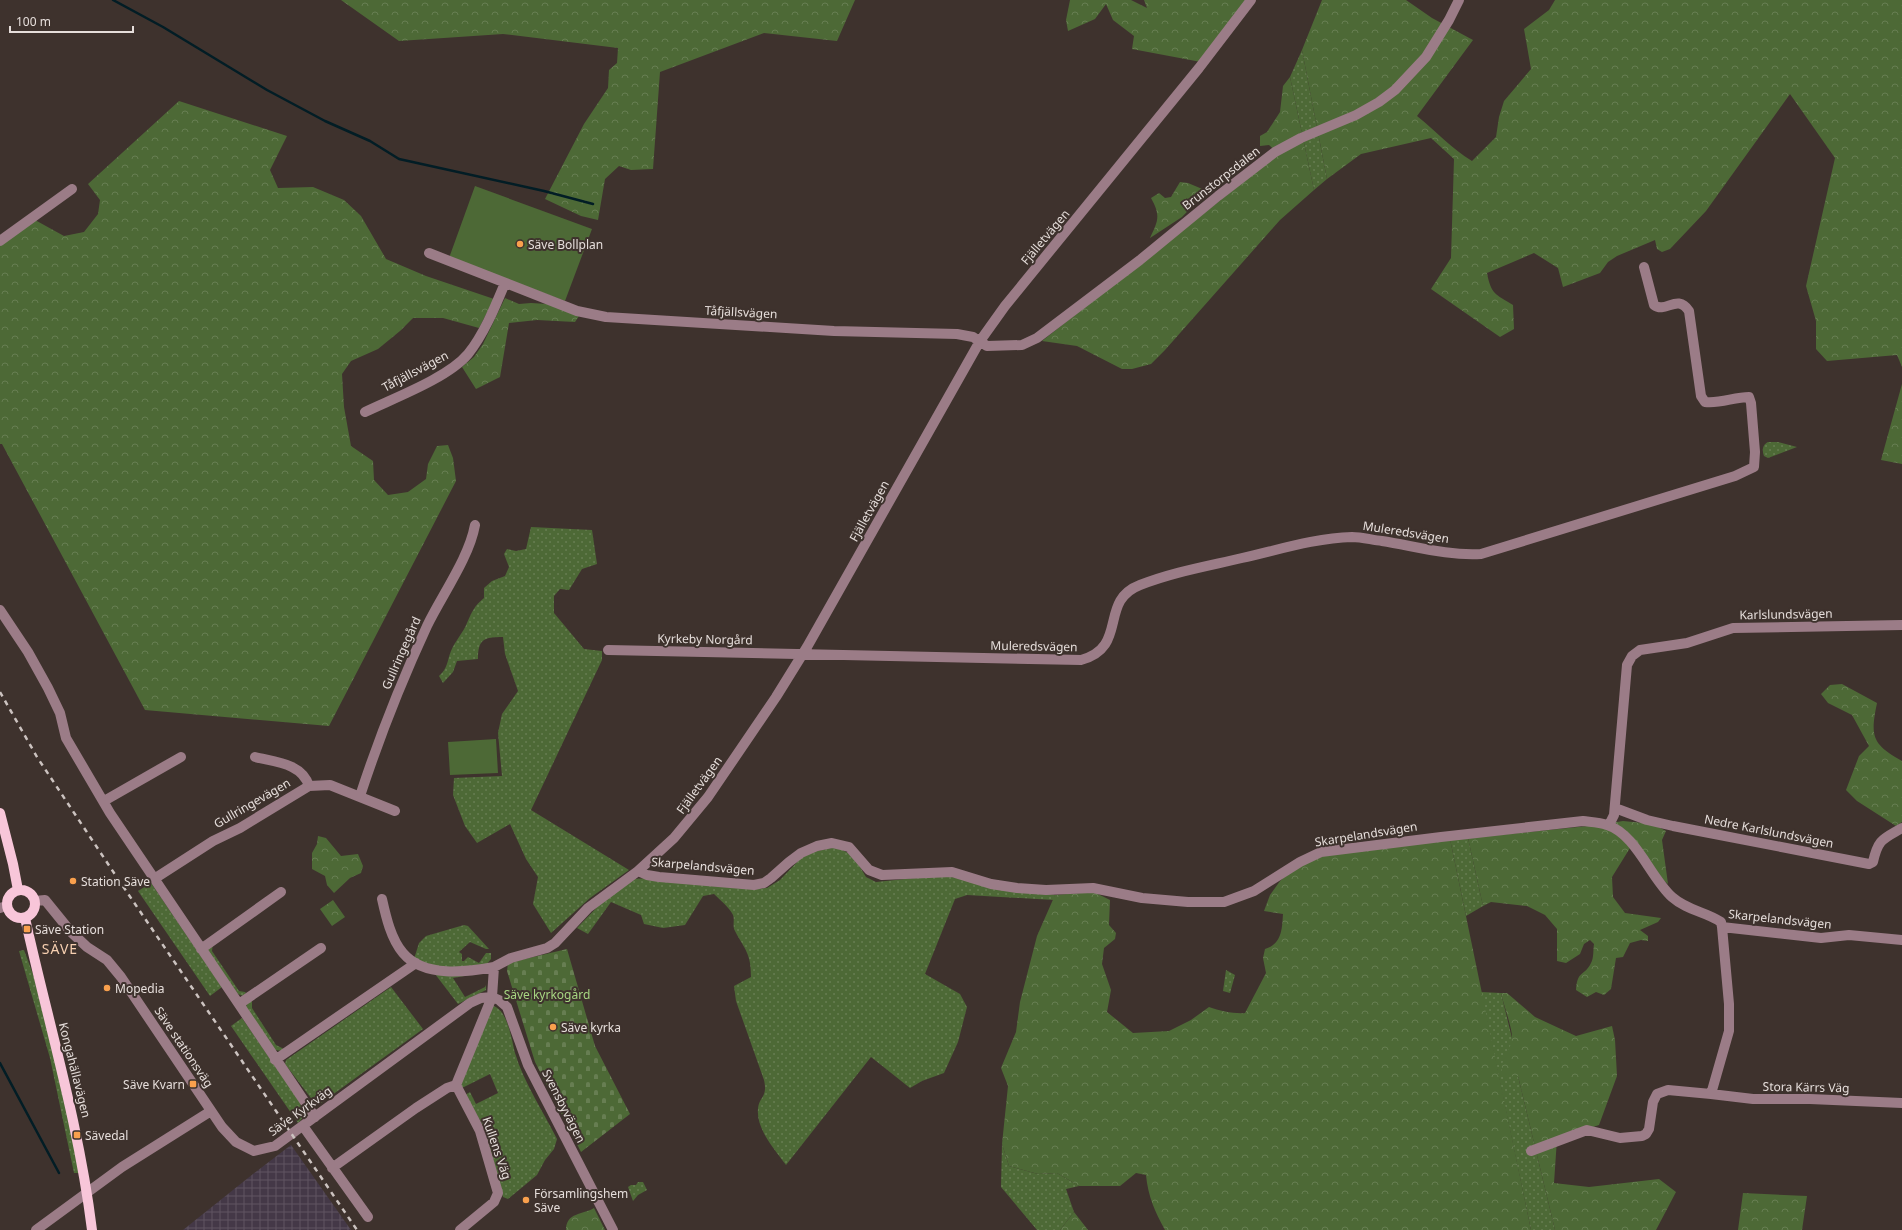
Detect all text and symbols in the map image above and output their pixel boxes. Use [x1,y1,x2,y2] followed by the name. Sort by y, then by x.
[10,8,133,34] scale bar
[16,13,51,30] text: 100 m
[1179,142,1263,214] street label: Brunstorpsdalen
[1017,206,1073,268] street label: Fjälletvägen
[528,236,603,253] place label: Säve Bollplan
[515,239,525,249] marker: Säve Bollplan
[704,302,778,322] street label: Tåfjällsvägen
[379,346,451,396] street label: Tåfjällsvägen
[845,477,893,545] street label: Fjälletvägen
[1362,517,1450,547] street label: Muleredsvägen
[1739,605,1833,623] street label: Karlslundsvägen
[377,614,425,692] street label: Gullringegård
[657,630,753,648] street label: Kyrkeby Norgård
[990,637,1078,655] street label: Muleredsvägen
[672,753,726,817] street label: Fjälletvägen
[210,774,294,832] street label: Gullringevägen
[1703,810,1835,852] street label: Nedre Karlslundsvägen
[1314,818,1418,850] street label: Skarpelandsvägen
[651,853,755,879] street label: Skarpelandsvägen
[81,873,150,890] place label: Station Säve
[68,876,78,886] marker: Station Säve
[1728,905,1832,933] street label: Skarpelandsvägen
[35,921,104,938] place label: Säve Station
[22,924,32,934] marker: Säve Station
[42,939,78,958] district label: SÄVE
[115,980,165,997] place label: Mopedia
[102,983,112,993] marker: Mopedia
[504,986,590,1003] park label: Säve kyrkogård
[151,1003,217,1091] street label: Säve stationsväg
[561,1019,621,1036] place label: Säve kyrka
[55,1021,95,1119] street label: Kongahällavägen
[548,1022,558,1032] marker: Säve kyrka
[538,1066,590,1146] street label: Svensbyvägen
[123,1076,185,1093] place label: Säve Kvarn
[1762,1078,1850,1096] street label: Stora Kärrs Väg
[188,1079,198,1089] marker: Säve Kvarn
[265,1082,335,1140] street label: Säve Kyrkväg
[478,1114,516,1182] street label: Kullens Väg
[85,1127,128,1144] place label: Sävedal
[72,1130,82,1140] marker: Sävedal
[534,1185,628,1216] place label: Församlingshem Säve
[521,1195,531,1205] marker: Församlingshem Säve

